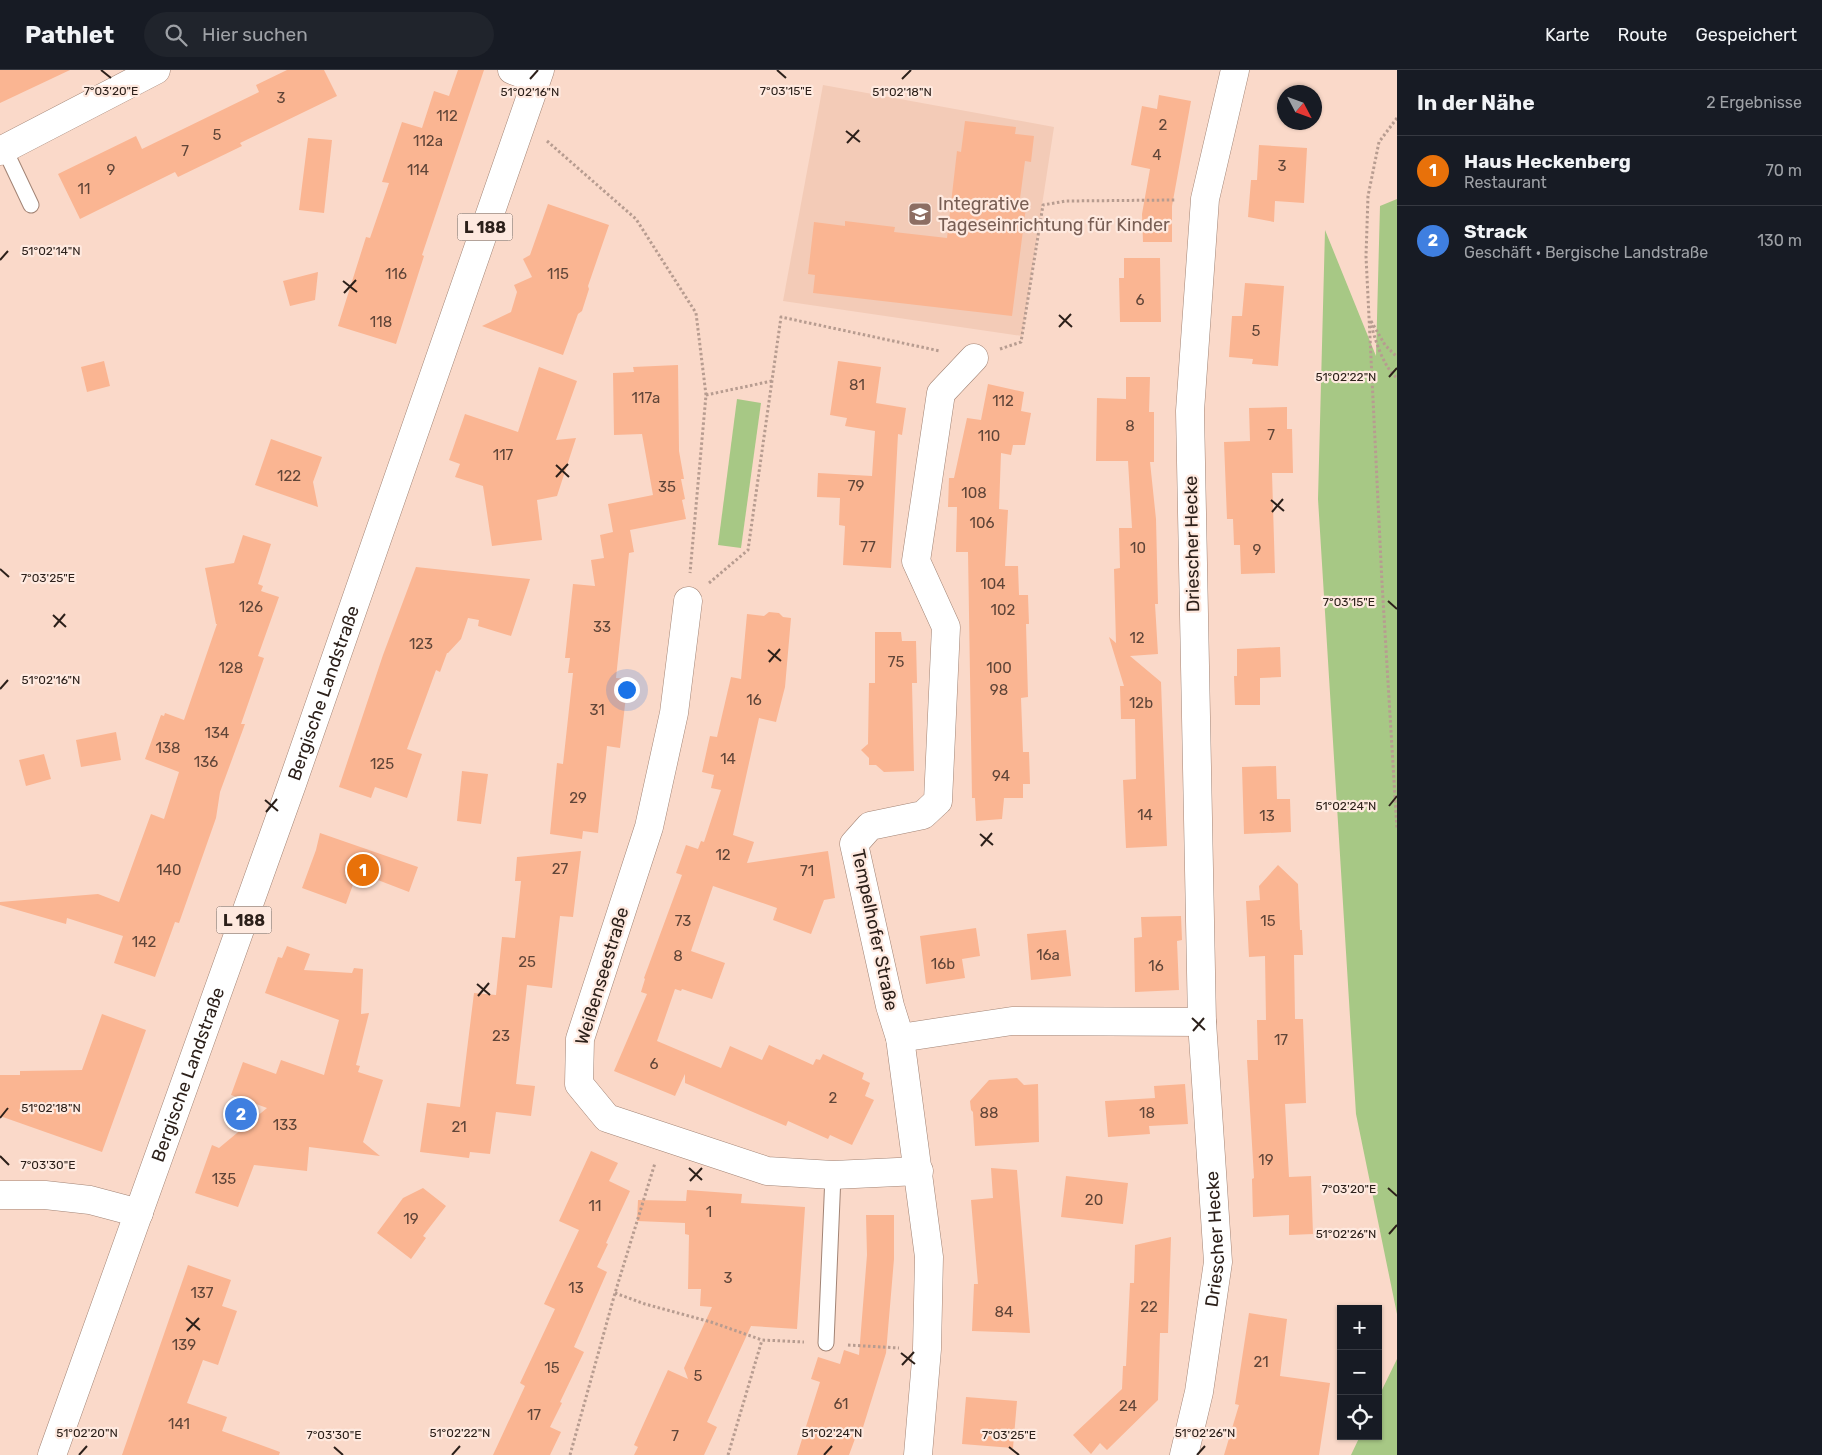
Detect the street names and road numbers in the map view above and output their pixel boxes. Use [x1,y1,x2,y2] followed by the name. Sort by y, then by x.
[458,214,512,240] road number: L 188
[1180,476,1204,612] street label: Driescher Hecke
[283,603,364,783] street label: Bergische Landstraße
[847,847,903,1013] street label: Tempelhofer Straße
[571,904,633,1048] street label: Weißenseestraße
[216,906,272,934] road number: L 188
[147,984,229,1165] street label: Bergische Landstraße
[1201,1170,1229,1309] street label: Driescher Hecke

